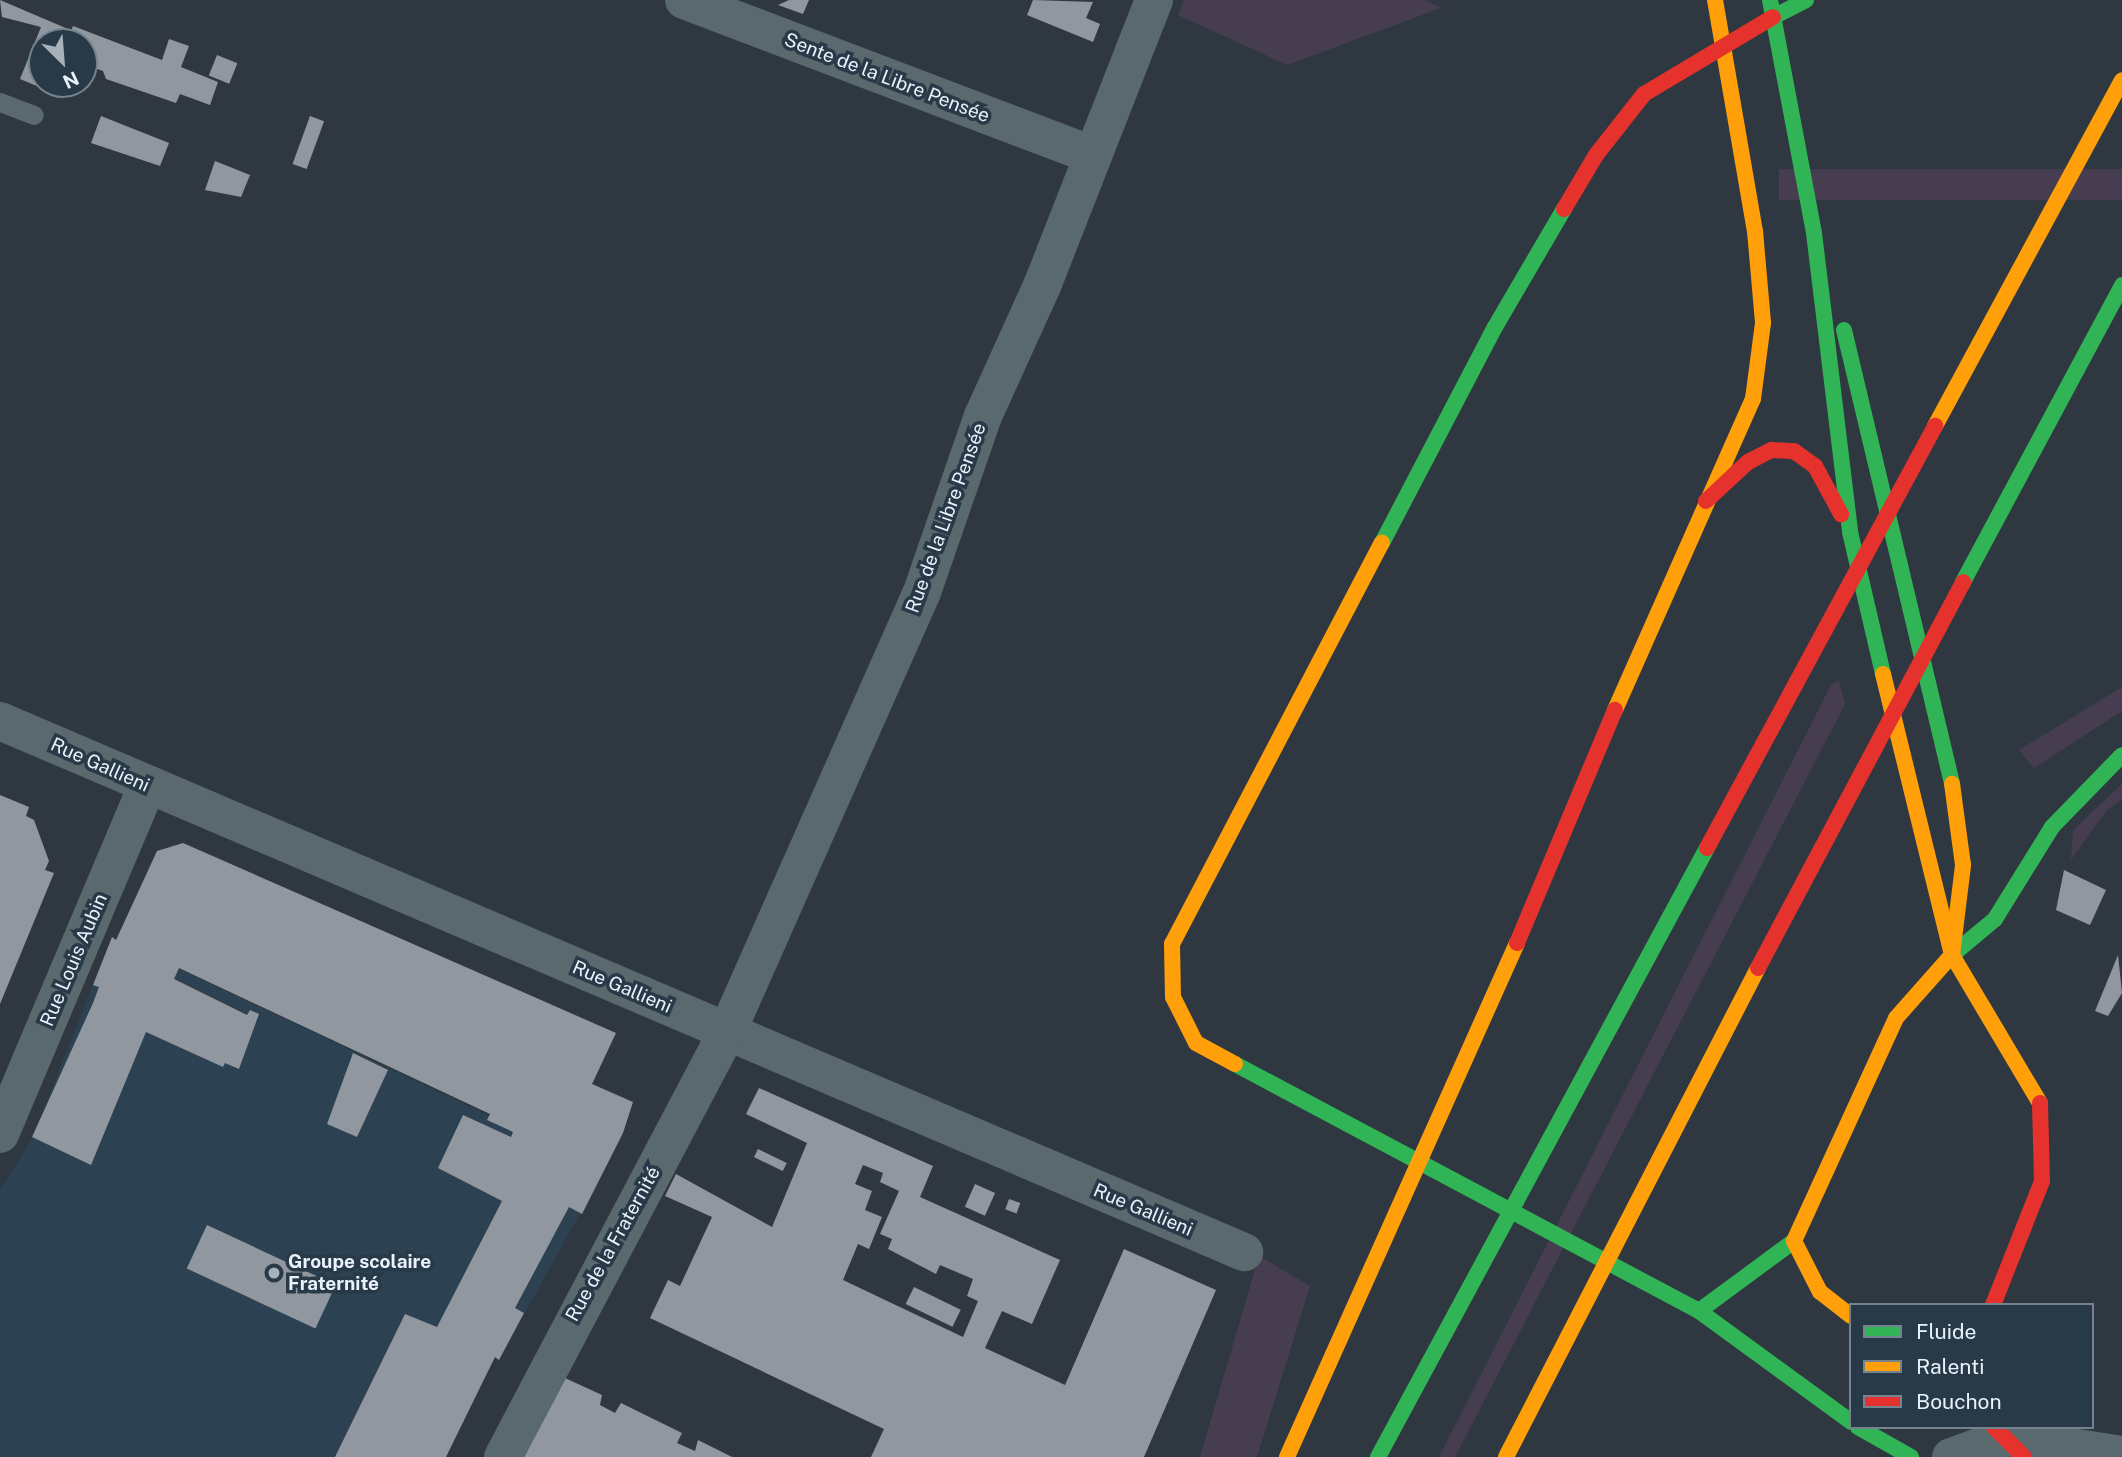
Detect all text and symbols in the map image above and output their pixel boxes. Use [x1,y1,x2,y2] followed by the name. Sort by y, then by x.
[28,28,98,98] north arrow
[781,28,993,128] street label: Sente de la Libre Pensée
[60,67,82,93] text: N
[901,420,991,616] street label: Rue de la Libre Pensée
[47,733,153,797] street label: Rue Gallieni
[36,890,112,1030] street label: Rue Louis Aubin
[569,956,675,1018] street label: Rue Gallieni
[561,1162,665,1326] street label: Rue de la Fraternité
[1090,1179,1196,1241] street label: Rue Gallieni
[288,1251,431,1295] place label: Groupe scolaire Fraternité
[266,1265,282,1281] marker: Groupe scolaire Fraternité
[1849,1303,2094,1429] legend
[1916,1319,1976,1344] text: Fluide
[1916,1354,1984,1379] text: Ralenti
[1916,1389,2002,1414] text: Bouchon

